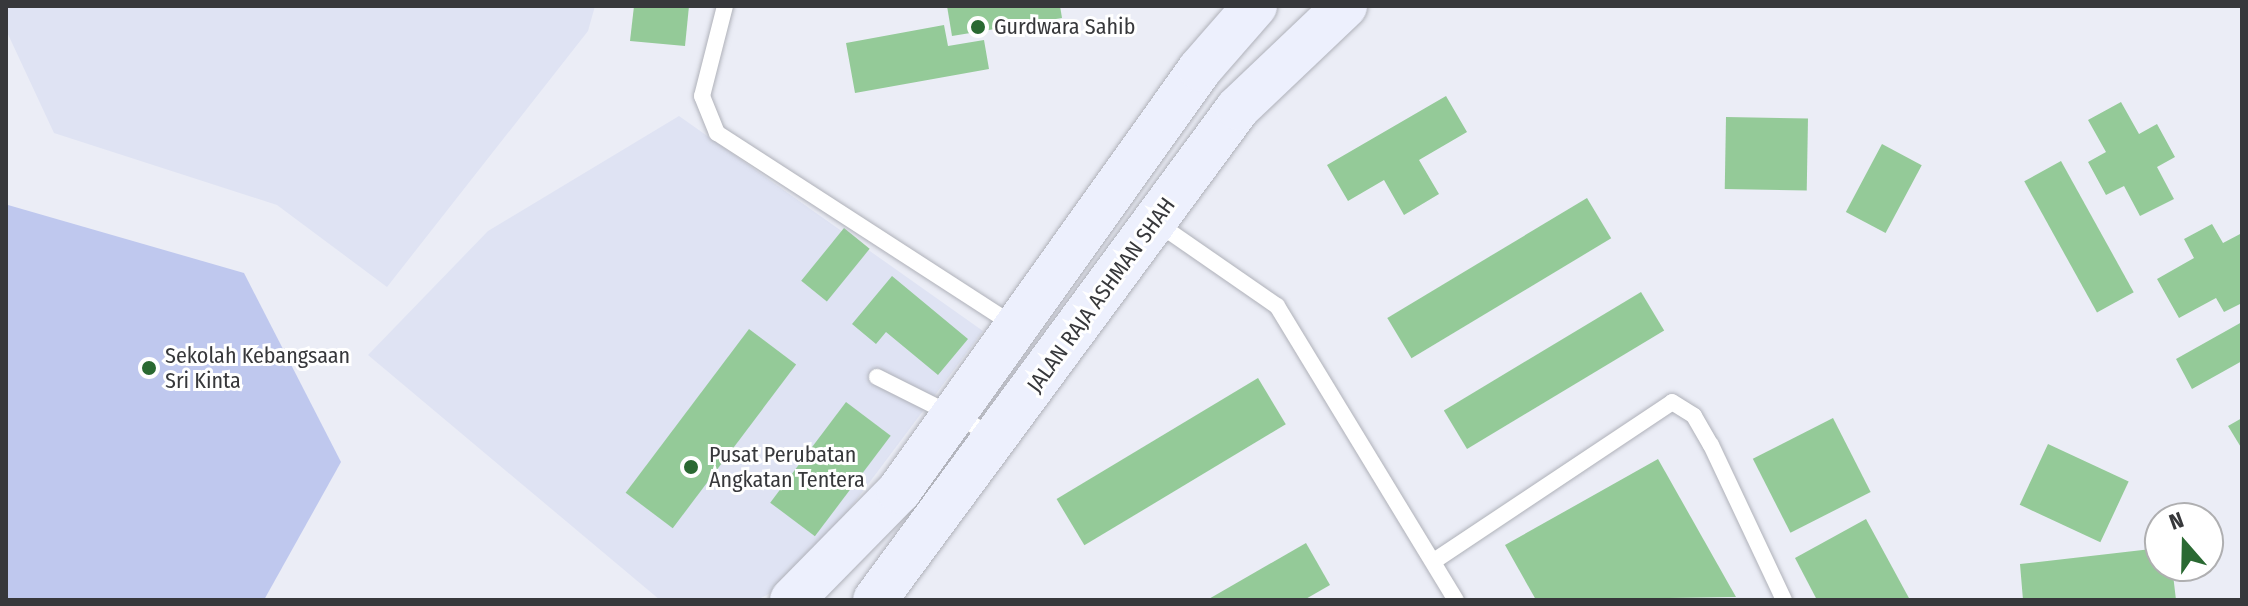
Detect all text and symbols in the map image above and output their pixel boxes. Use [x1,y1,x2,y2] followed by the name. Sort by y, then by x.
[994,14,1135,40] place label: Gurdwara Sahib
[969,18,987,36] marker: Gurdwara Sahib
[1021,192,1181,398] street label: JALAN RAJA ASHMAN SHAH
[165,342,350,394] place label: Sekolah Kebangsaan Sri Kinta
[140,359,158,377] marker: Sekolah Kebangsaan Sri Kinta
[709,441,865,492] place label: Pusat Perubatan Angkatan Tentera
[680,456,702,478] marker: Pusat Perubatan Angkatan Tentera
[2144,502,2224,582] north arrow
[2165,506,2187,536] text: N

